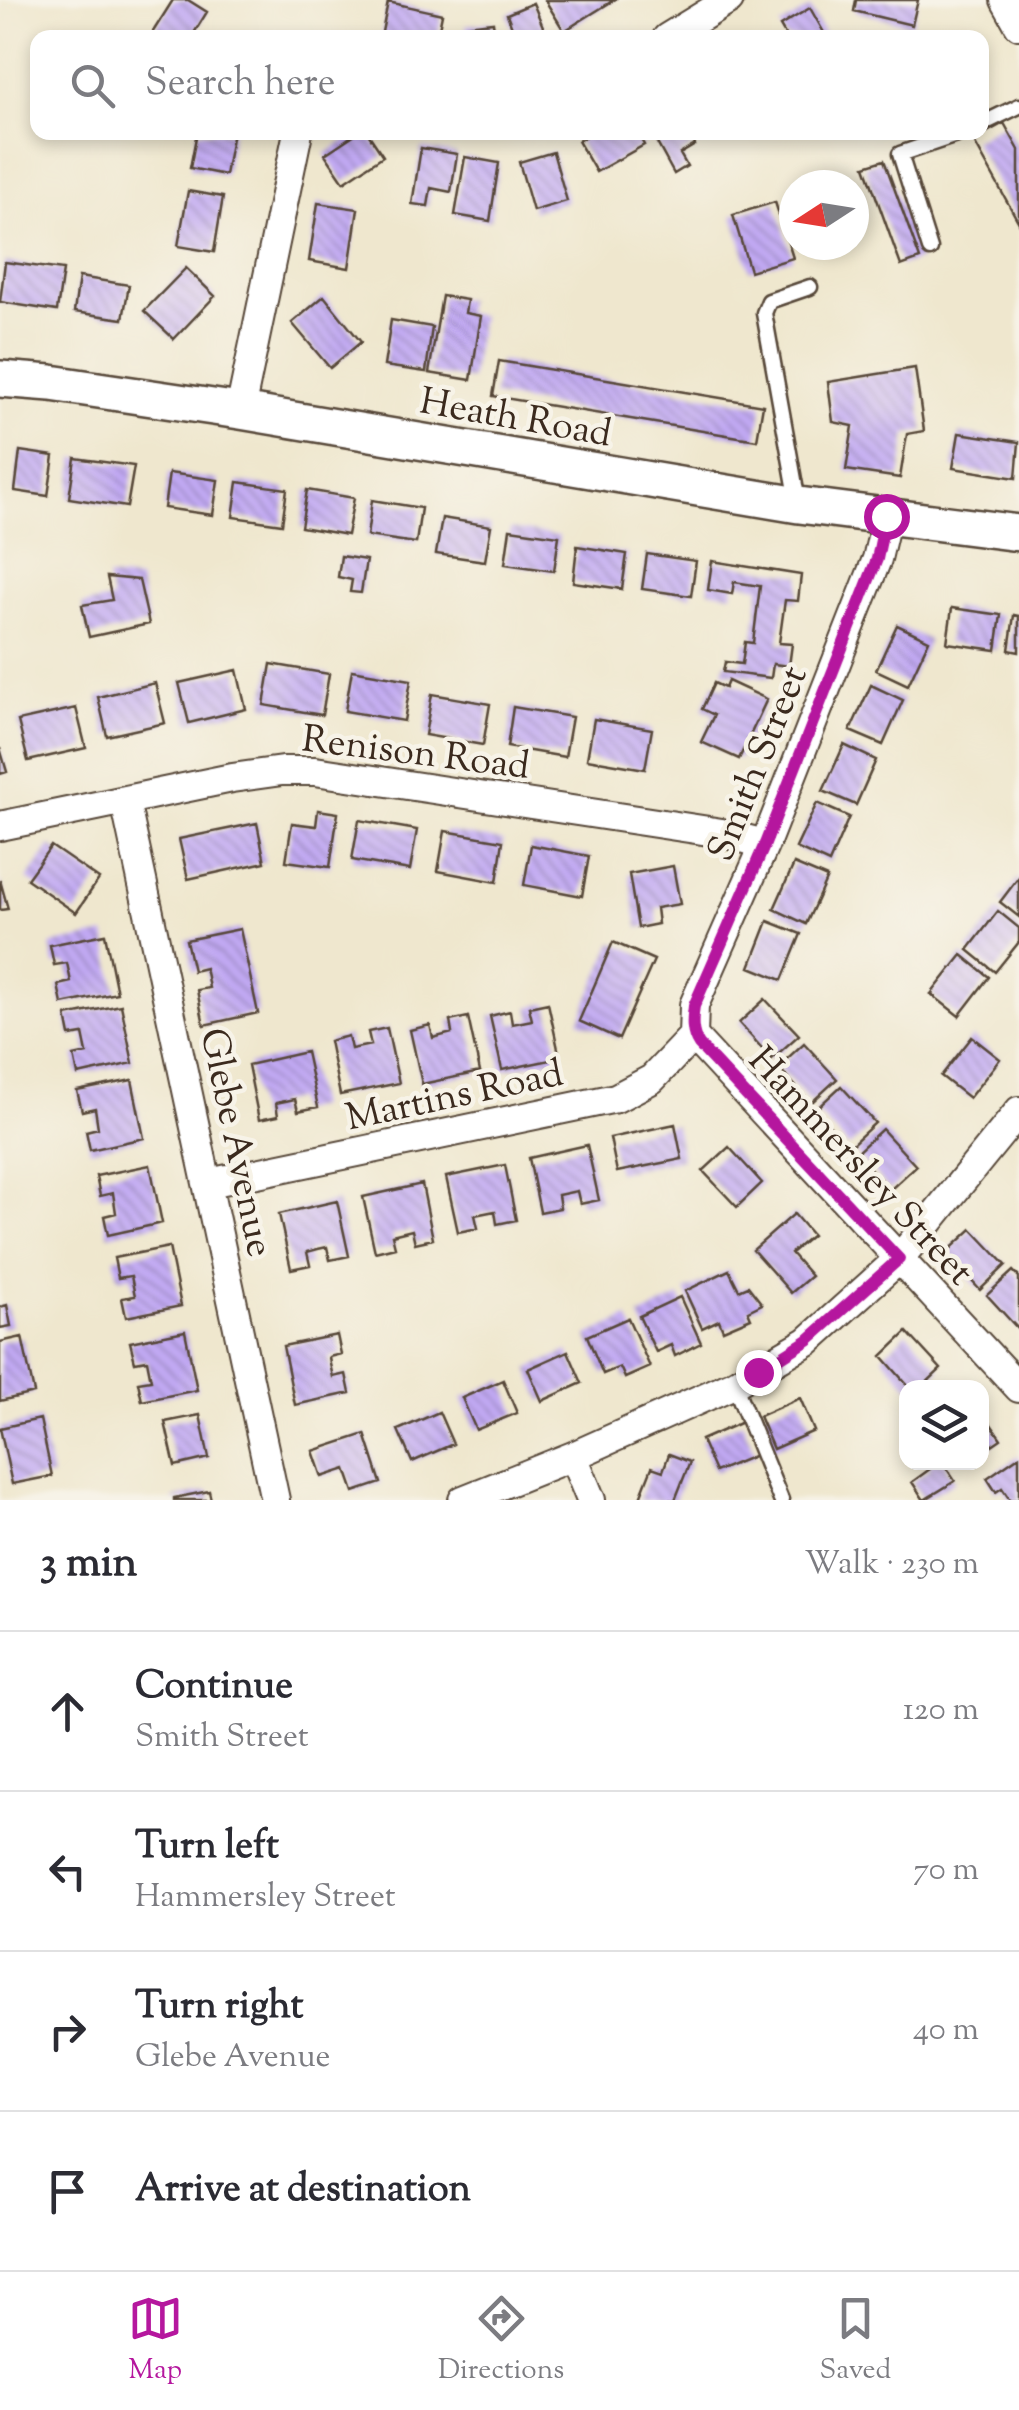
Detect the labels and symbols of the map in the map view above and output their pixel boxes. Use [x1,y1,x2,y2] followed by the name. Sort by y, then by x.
[779,170,869,260] north arrow
[415,377,615,463] street label: Heath Road
[864,494,910,540] route start
[696,659,823,870] street label: Smith Street
[299,714,532,796] street label: Renison Road
[184,1024,285,1262] street label: Glebe Avenue
[734,1036,984,1299] street label: Hammersley Street
[341,1049,568,1147] street label: Martins Road
[736,1350,782,1396] route end

